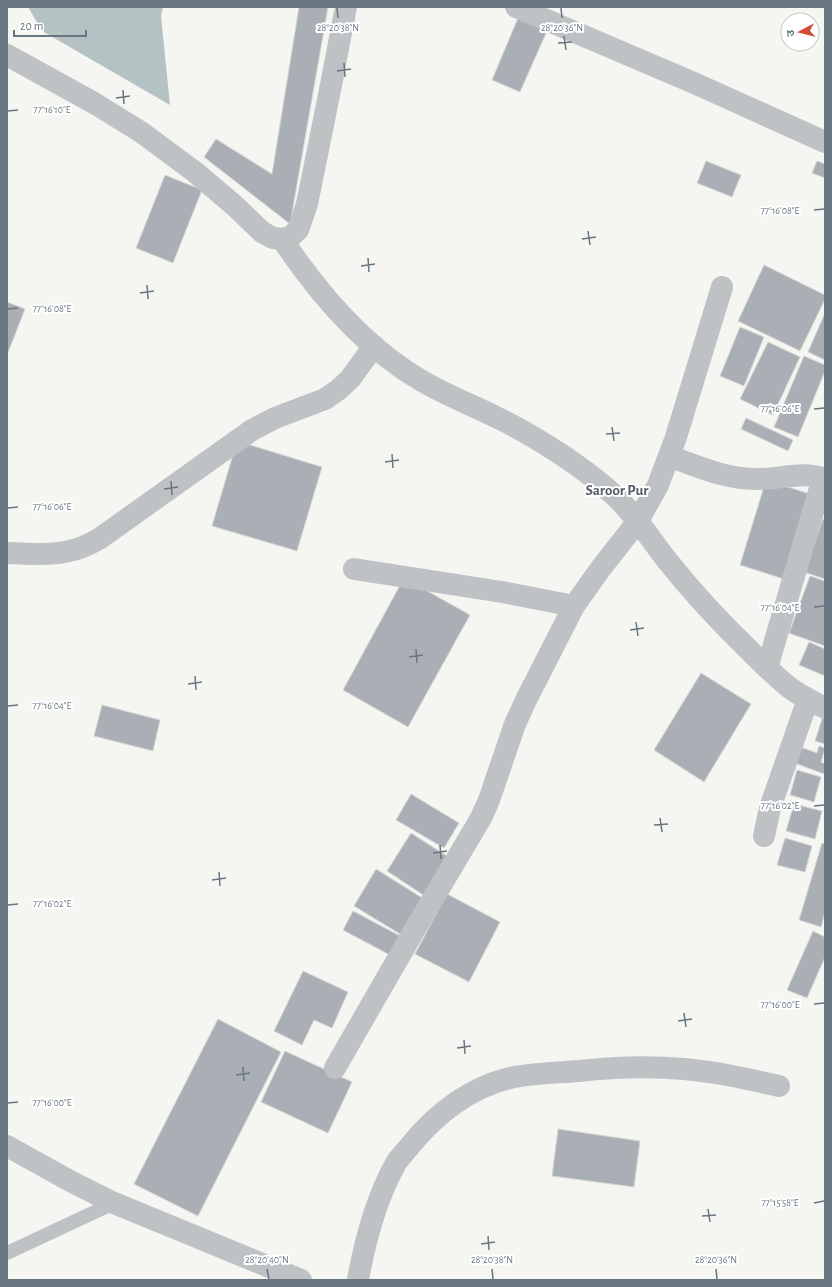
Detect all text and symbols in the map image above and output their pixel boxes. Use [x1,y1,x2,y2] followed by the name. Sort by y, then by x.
[14,12,86,38] scale bar
[780,12,820,52] north arrow
[20,20,43,32] text: 20 m
[317,23,359,33] text: 28°20'38"N
[541,23,583,33] text: 28°20'36"N
[785,29,796,37] text: उ
[33,105,71,115] text: 77°16'10"E
[761,206,800,216] text: 77°16'08"E
[33,304,72,314] text: 77°16'08"E
[761,404,800,414] text: 77°16'06"E
[586,483,649,498] district label: Saroor Pur
[33,502,72,512] text: 77°16'06"E
[761,603,800,613] text: 77°16'04"E
[33,701,72,711] text: 77°16'04"E
[761,801,799,811] text: 77°16'02"E
[33,899,71,909] text: 77°16'02"E
[760,1000,800,1010] text: 77°16'00"E
[32,1098,72,1108] text: 77°16'00"E
[761,1198,799,1208] text: 77°15'58"E
[245,1255,289,1265] text: 28°20'40"N
[471,1255,513,1265] text: 28°20'38"N
[695,1255,737,1265] text: 28°20'36"N

